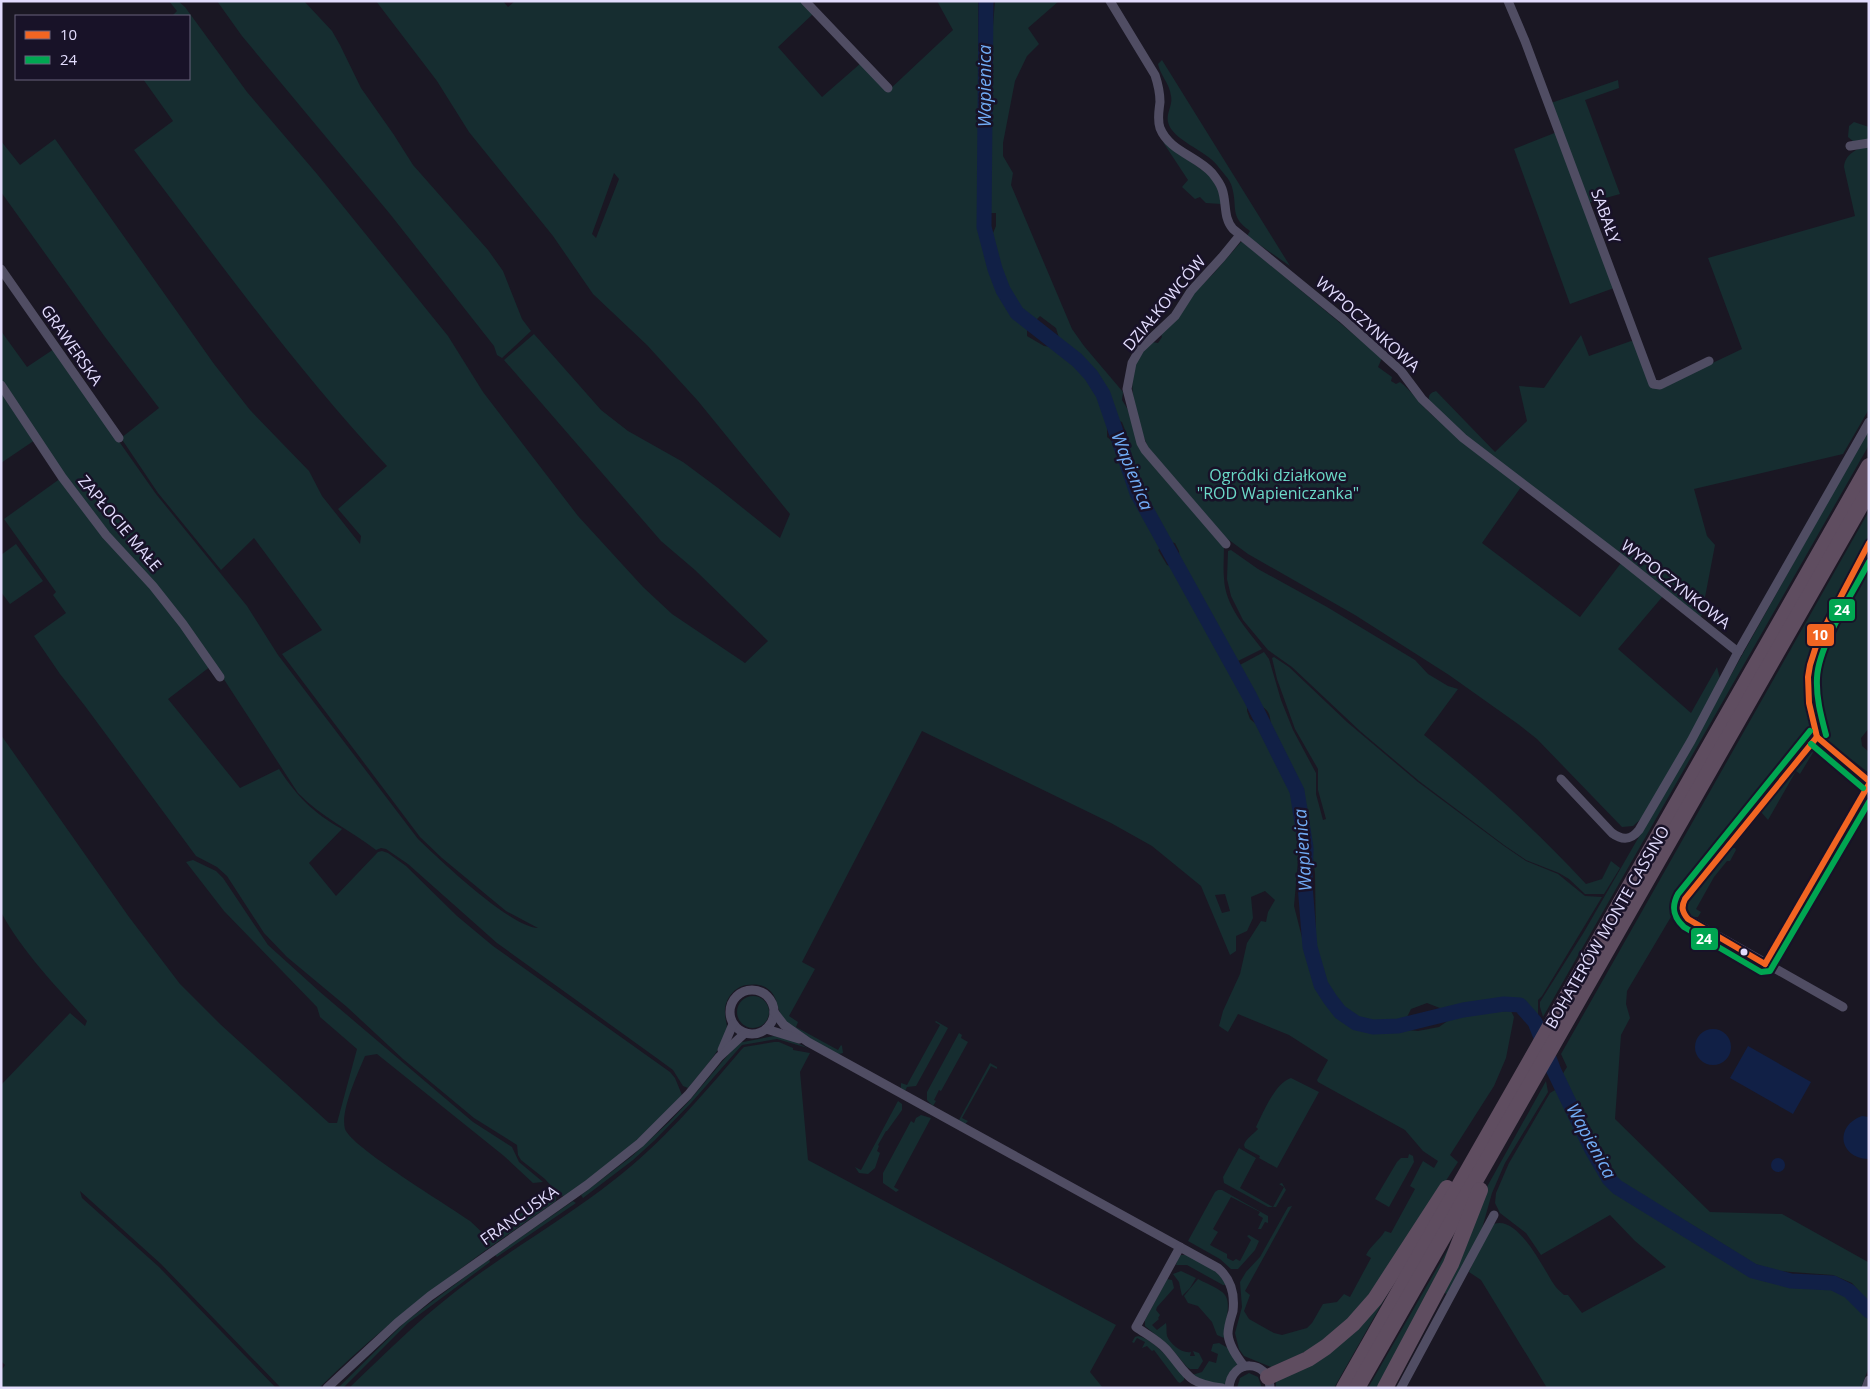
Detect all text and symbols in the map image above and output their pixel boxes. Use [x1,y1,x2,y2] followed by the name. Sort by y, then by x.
[15,15,190,80] legend
[60,24,77,44] text: 10
[972,45,996,127] water label: Wapienica
[60,49,78,69] text: 24
[1586,186,1626,246] street label: SABAŁY
[1118,251,1211,355] street label: DZIAŁKOWCÓW
[1311,271,1425,377] street label: WYPOCZYNKOWA
[36,300,108,390] street label: GRAWERSKA
[1106,428,1160,513] water label: Wapienica
[1197,464,1359,504] park label: Ogródki działkowe "ROD Wapieniczanka"
[73,470,167,576] street label: ZAPŁOCIE MAŁE
[1617,534,1736,634] street label: WYPOCZYNKOWA
[1828,598,1856,622] line badge: 24
[1834,600,1850,619] text: 24
[1806,623,1835,647] line badge: 10
[1812,625,1828,644] text: 10
[1287,808,1317,892] water label: Wapienica
[1540,821,1674,1033] street label: BOHATERÓW MONTE CASSINO
[1690,927,1719,951] line badge: 24
[1696,929,1712,948] text: 24
[1739,947,1749,957] unlabelled marker
[1561,1099,1622,1182] water label: Wapienica
[476,1179,563,1250] street label: FRANCUSKA

